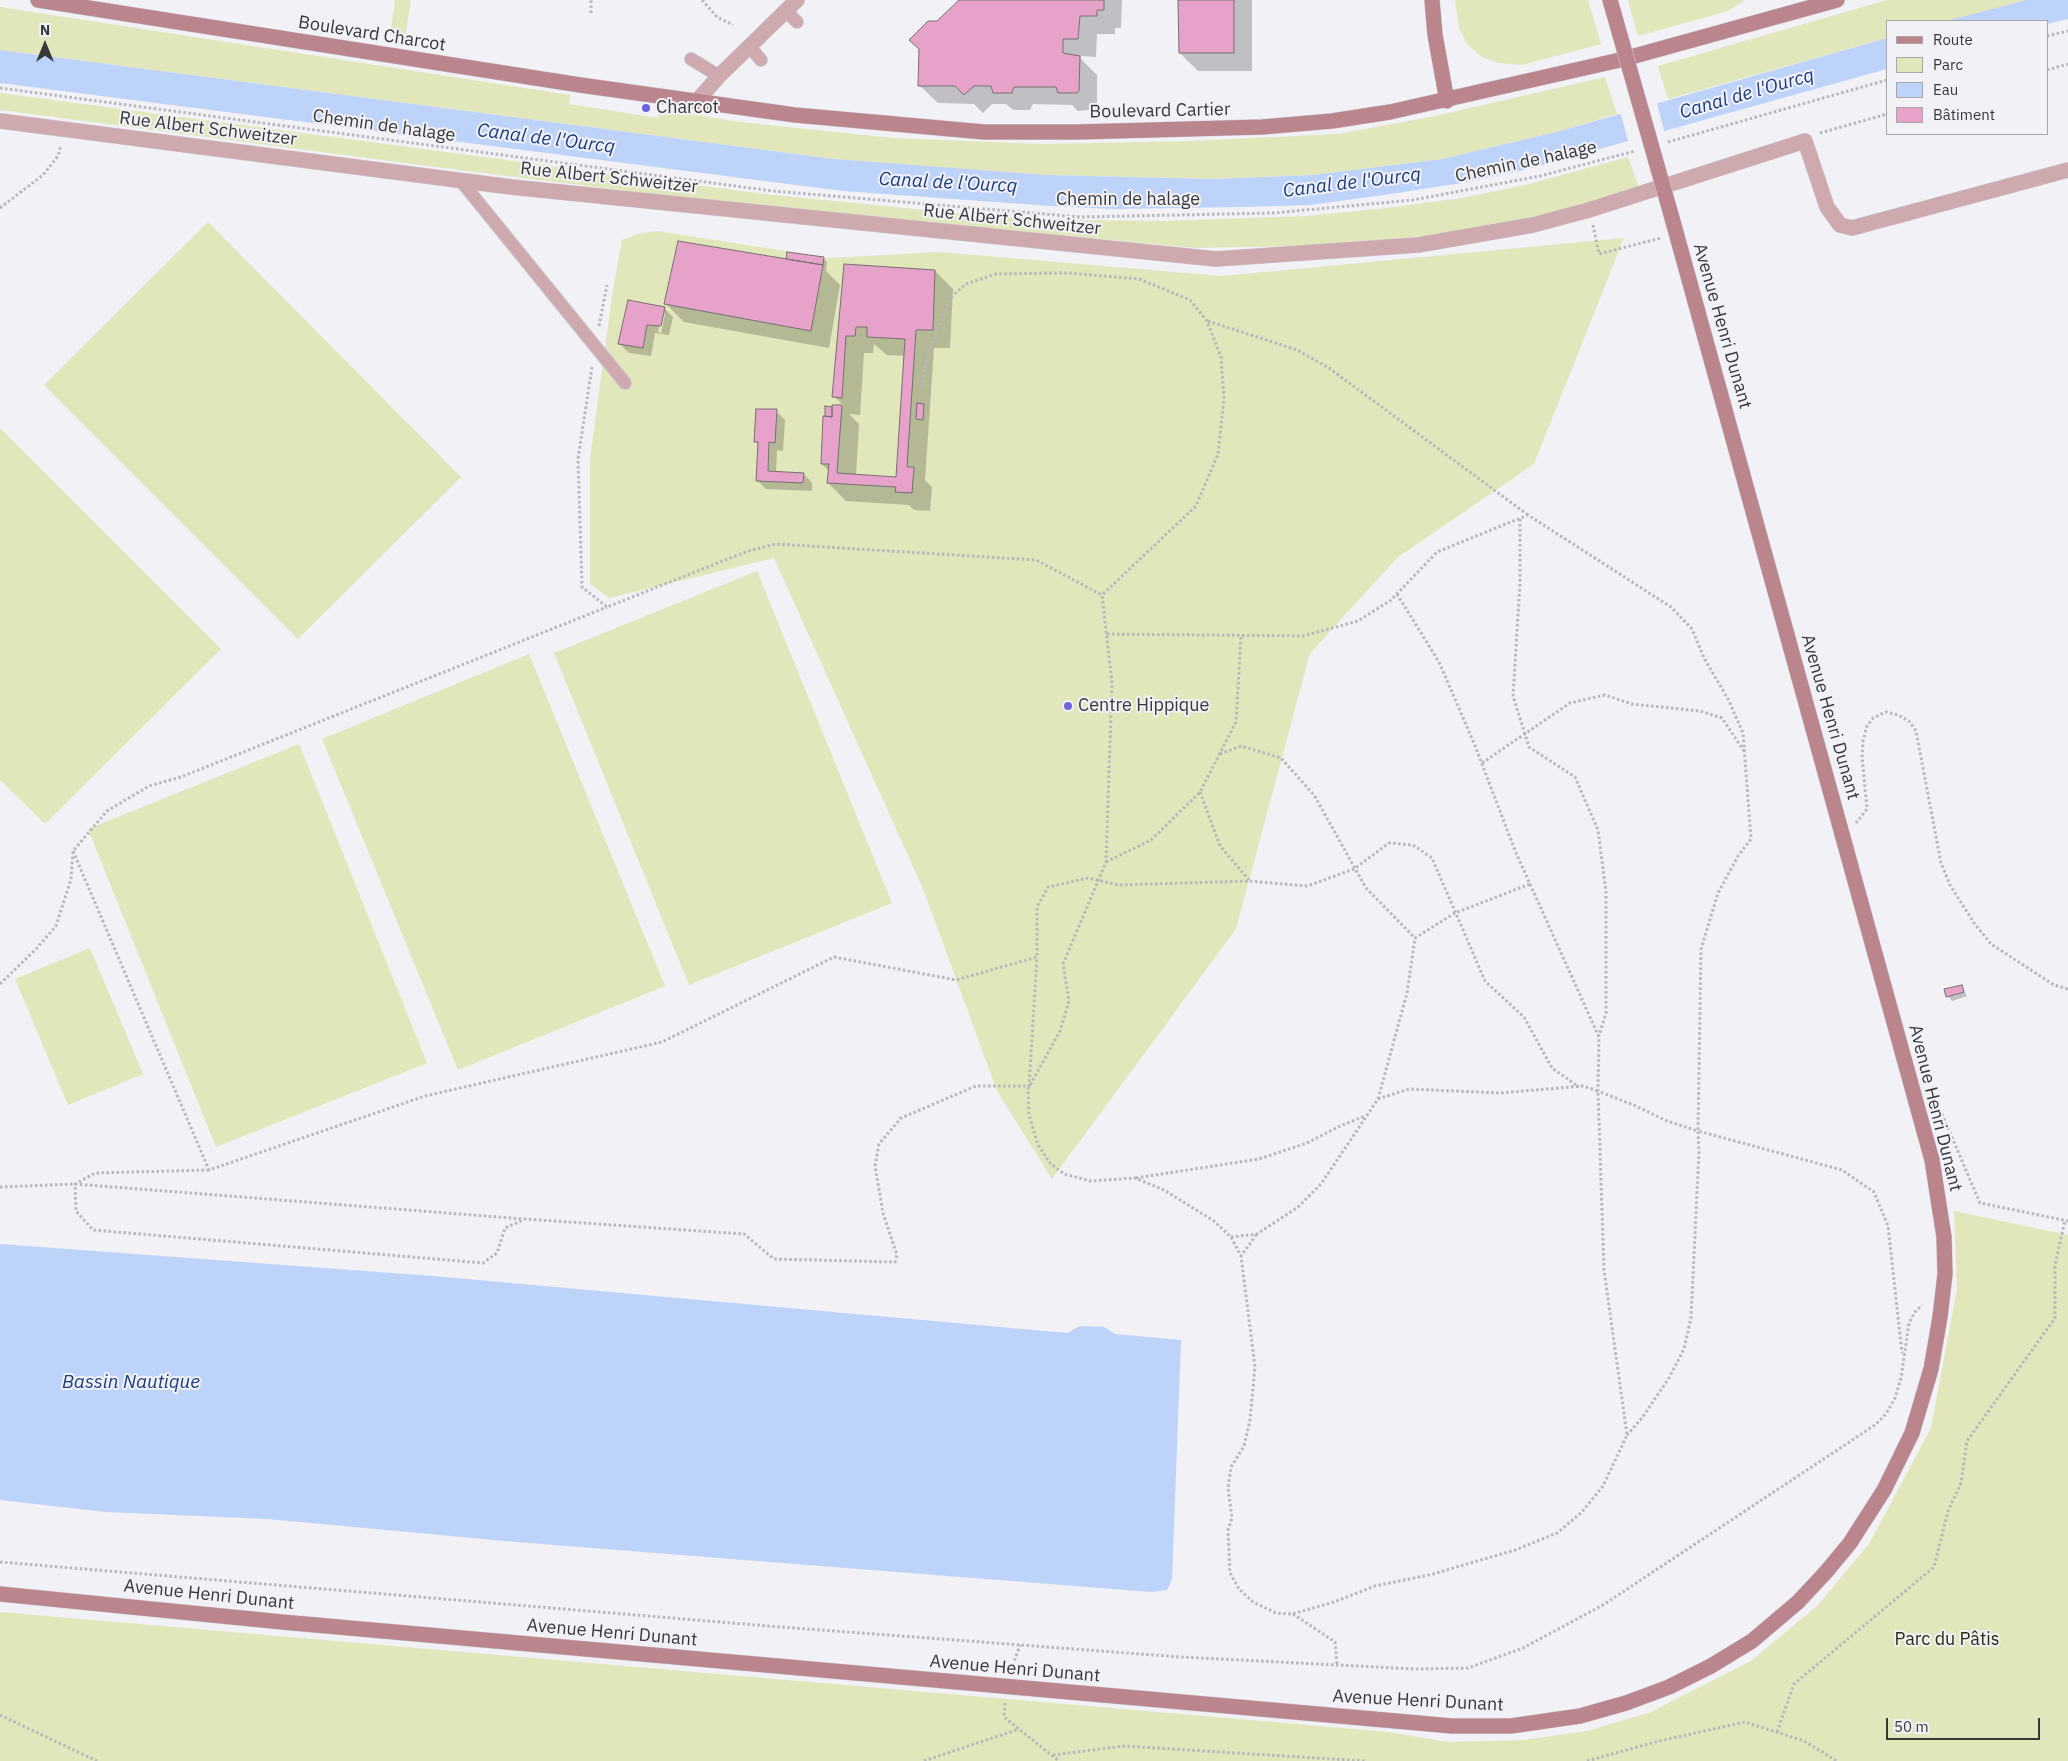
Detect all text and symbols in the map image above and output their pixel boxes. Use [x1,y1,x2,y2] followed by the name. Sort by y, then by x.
[297,12,447,56] street label: Boulevard Charcot
[20,20,70,70] north arrow
[1886,20,2048,135] legend
[40,21,50,39] text: N
[1933,30,1973,49] text: Route
[1933,55,1963,74] text: Parc
[1677,64,1817,124] water label: Canal de l'Ourcq
[1933,80,1958,99] text: Eau
[656,97,719,119] place label: Charcot
[1089,99,1231,123] street label: Boulevard Cartier
[640,102,652,114] marker: Charcot
[311,105,457,147] street label: Chemin de halage
[1933,105,1995,124] text: Bâtiment
[118,107,298,151] street label: Rue Albert Schweitzer
[476,119,616,159] water label: Canal de l'Ourcq
[1453,136,1599,188] street label: Chemin de halage
[519,158,699,198] street label: Rue Albert Schweitzer
[1282,163,1422,203] water label: Canal de l'Ourcq
[878,168,1018,198] water label: Canal de l'Ourcq
[1056,189,1200,211] street label: Chemin de halage
[922,200,1102,240] street label: Rue Albert Schweitzer
[1688,241,1756,411] street label: Avenue Henri Dunant
[1796,632,1864,802] street label: Avenue Henri Dunant
[1078,695,1209,717] place label: Centre Hippique
[1062,700,1074,712] marker: Centre Hippique
[1904,1022,1966,1194] street label: Avenue Henri Dunant
[62,1372,200,1394] water label: Bassin Nautique
[123,1575,295,1615] street label: Avenue Henri Dunant
[526,1615,698,1651] street label: Avenue Henri Dunant
[1895,1629,1999,1651] park label: Parc du Pâtis
[929,1651,1101,1687] street label: Avenue Henri Dunant
[1332,1686,1504,1716] street label: Avenue Henri Dunant
[1888,1708,2042,1740] scale bar
[1894,1717,1929,1736] text: 50 m

